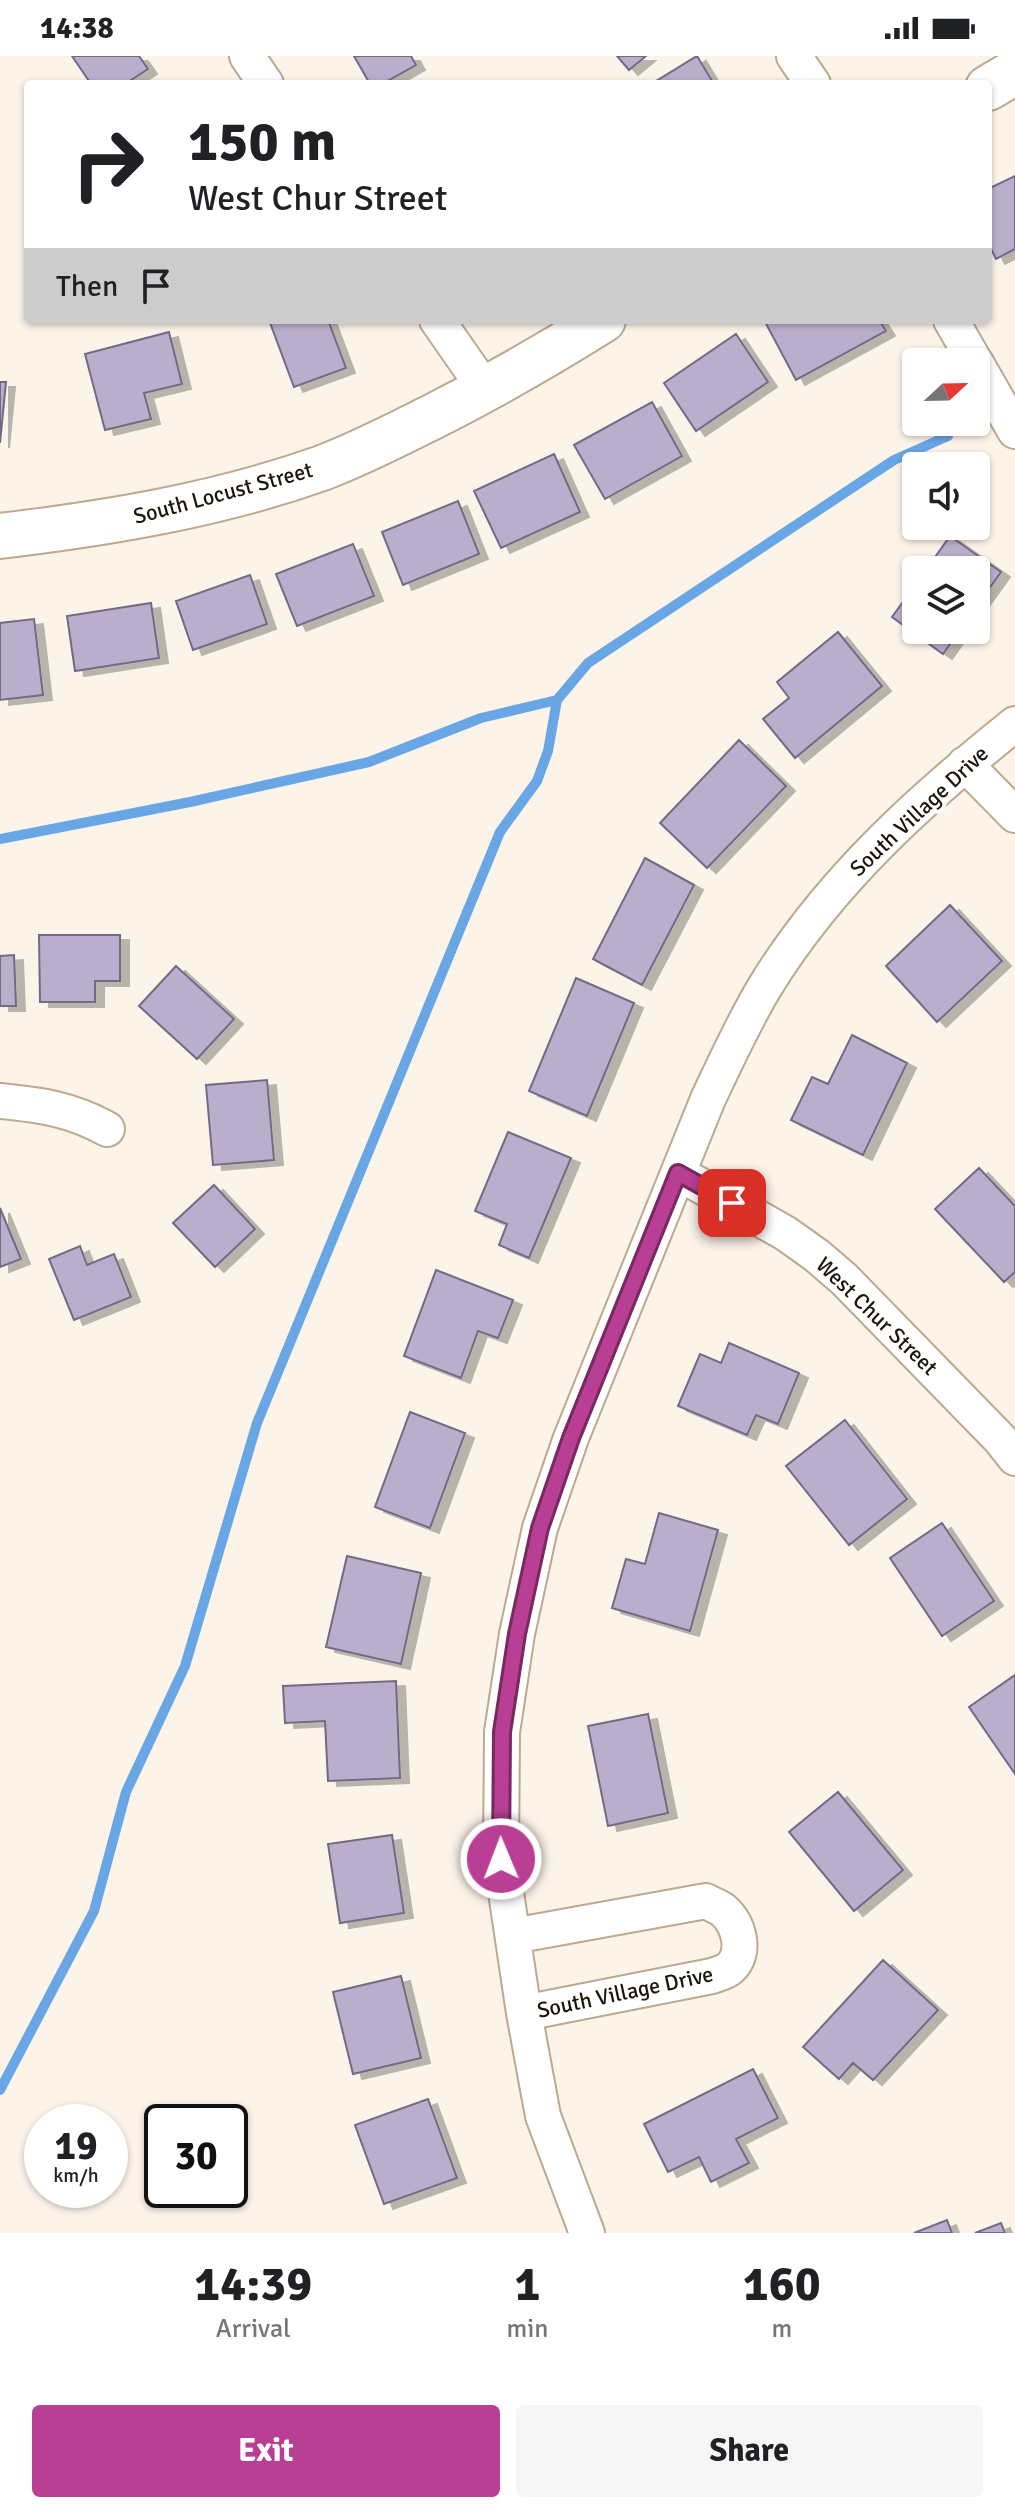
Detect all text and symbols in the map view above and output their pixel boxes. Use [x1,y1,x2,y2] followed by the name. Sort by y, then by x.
[40,10,114,47] text: 14:38
[188,107,336,176] text: 150 m
[56,112,160,216] icon: right
[188,176,447,221] text: West Chur Street
[134,264,178,308] icon: arrive
[56,268,118,305] text: Then
[902,348,990,436] north arrow
[902,348,990,644] map controls
[902,452,990,540] button: sound
[130,456,316,530] street label: South Locust Street
[902,556,990,644] button: layers
[844,740,994,882] street label: South Village Drive
[698,1169,766,1237] pin
[710,1181,754,1225] icon: arrive
[811,1251,944,1381] street label: West Chur Street
[459,1817,543,1901] position arrow
[535,1960,715,2024] street label: South Village Drive
[144,2104,248,2208] speed limit sign: 30
[54,2121,98,2171] text: 19
[53,2163,99,2188] text: km/h
[194,2255,312,2314] text: 14:39
[515,2255,540,2314] text: 1
[743,2255,821,2314] text: 160
[216,2313,291,2345] text: Arrival
[507,2313,549,2345] text: min
[771,2313,792,2345] text: m
[32,2405,500,2497] button: Exit
[516,2405,983,2497] button: Share

